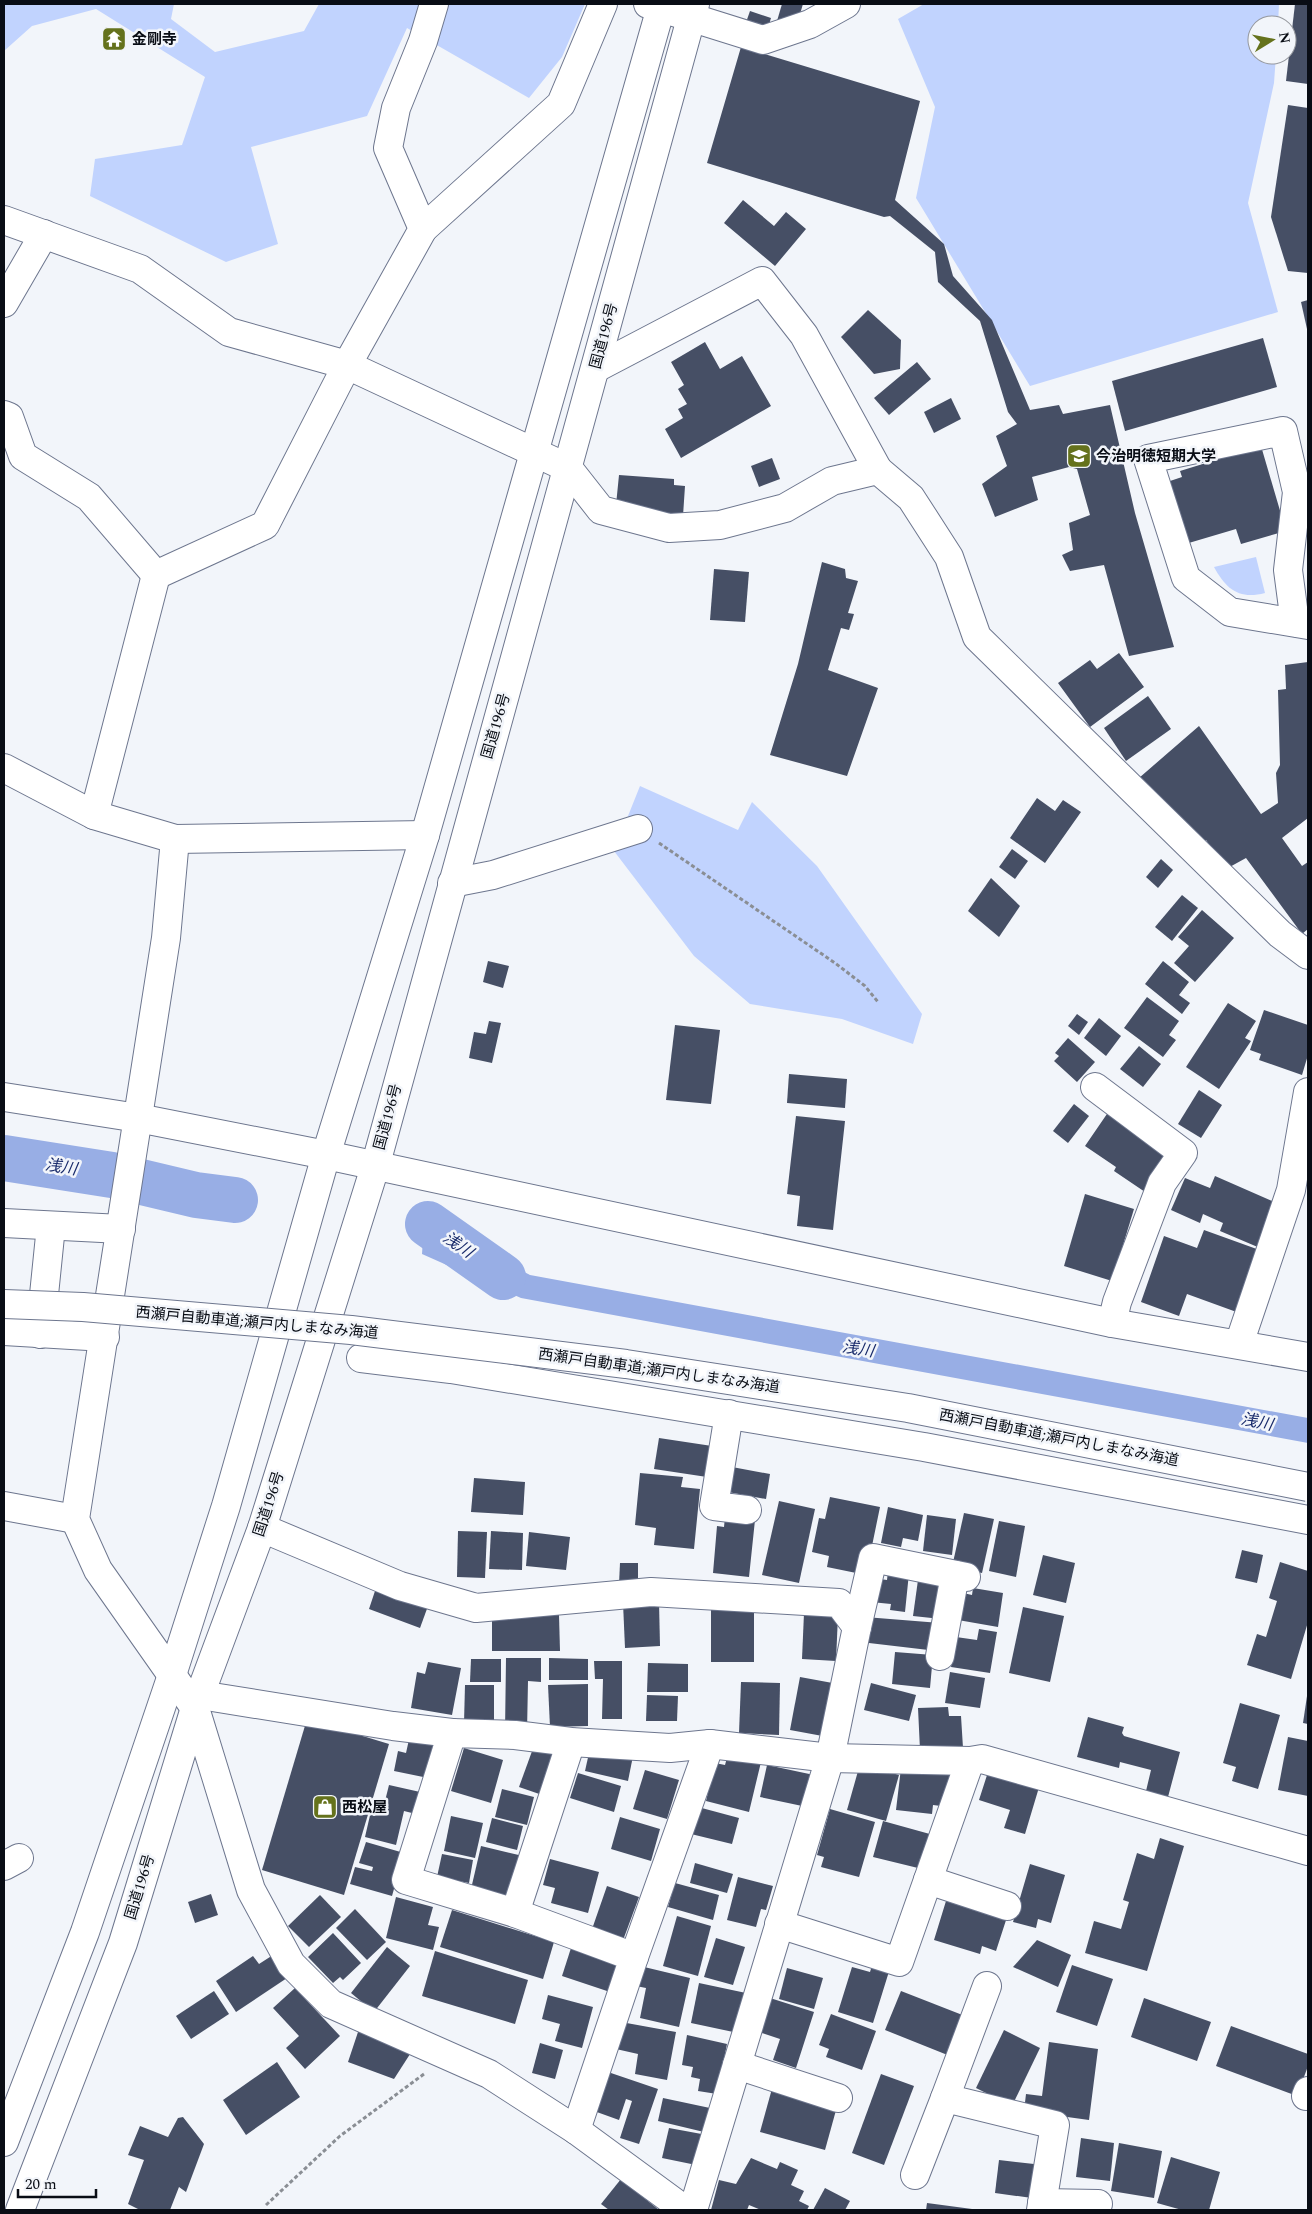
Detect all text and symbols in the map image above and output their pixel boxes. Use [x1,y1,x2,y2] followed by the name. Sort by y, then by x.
[1247,15,1297,65] north arrow
[101,26,127,52] temple icon: 金剛寺
[132,28,177,51] place label: 金剛寺
[1273,30,1296,45] text: N
[584,300,624,372] street label: 国道196号
[1066,443,1092,469] school or university icon: 今治明徳短期大学
[1096,445,1216,468] place label: 今治明徳短期大学
[476,690,516,762] street label: 国道196号
[368,1081,408,1153] street label: 国道196号
[43,1153,81,1182] water label: 浅川
[438,1226,480,1265] water label: 浅川
[135,1301,379,1345] street label: 西瀬戸自動車道;瀬戸内しまなみ海道
[840,1335,878,1364] water label: 浅川
[537,1343,781,1399] street label: 西瀬戸自動車道;瀬戸内しまなみ海道
[937,1403,1181,1473] street label: 西瀬戸自動車道;瀬戸内しまなみ海道
[1239,1407,1277,1437] water label: 浅川
[248,1468,290,1540] street label: 国道196号
[312,1794,338,1820] shop icon: 西松屋
[342,1796,387,1819] place label: 西松屋
[119,1851,161,1923] street label: 国道196号
[18,2166,95,2198] scale bar
[25,2173,57,2196] text: 20 m

